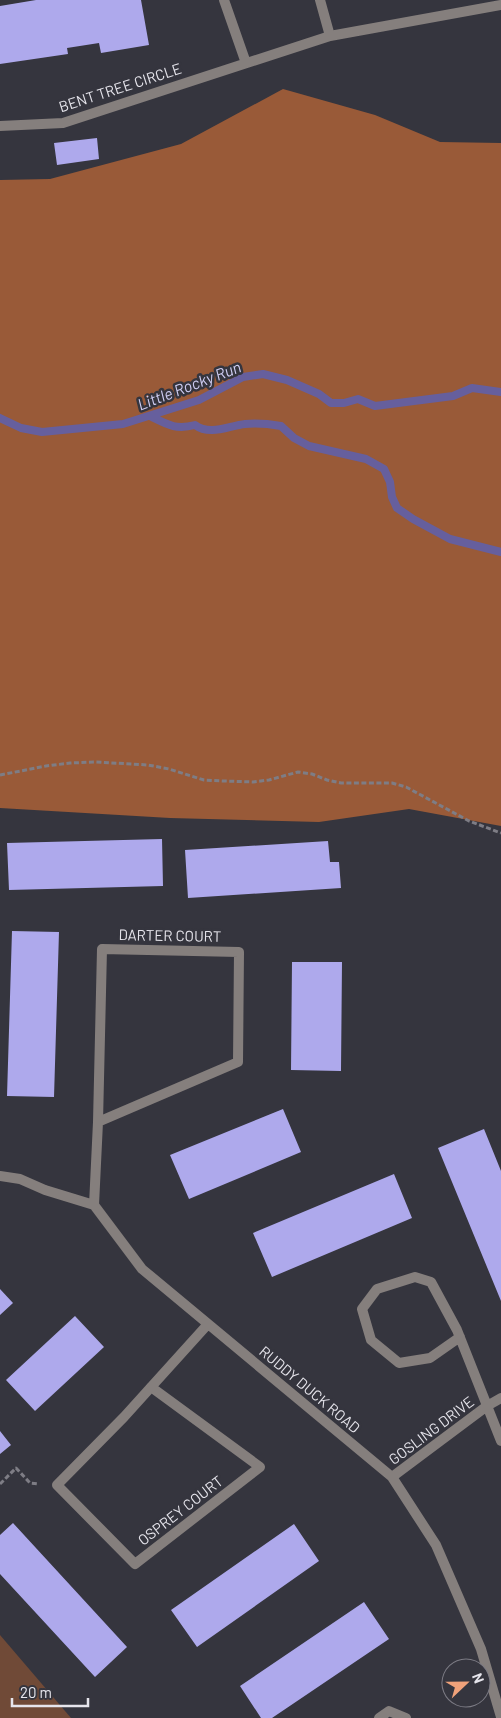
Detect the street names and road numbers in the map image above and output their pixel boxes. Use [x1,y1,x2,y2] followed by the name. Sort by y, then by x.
[56,59,184,115] street label: BENT TREE CIRCLE
[118,925,222,945] street label: DARTER COURT
[256,1342,364,1436] street label: RUDDY DUCK ROAD
[385,1392,477,1468] street label: GOSLING DRIVE
[134,1471,226,1549] street label: OSPREY COURT

